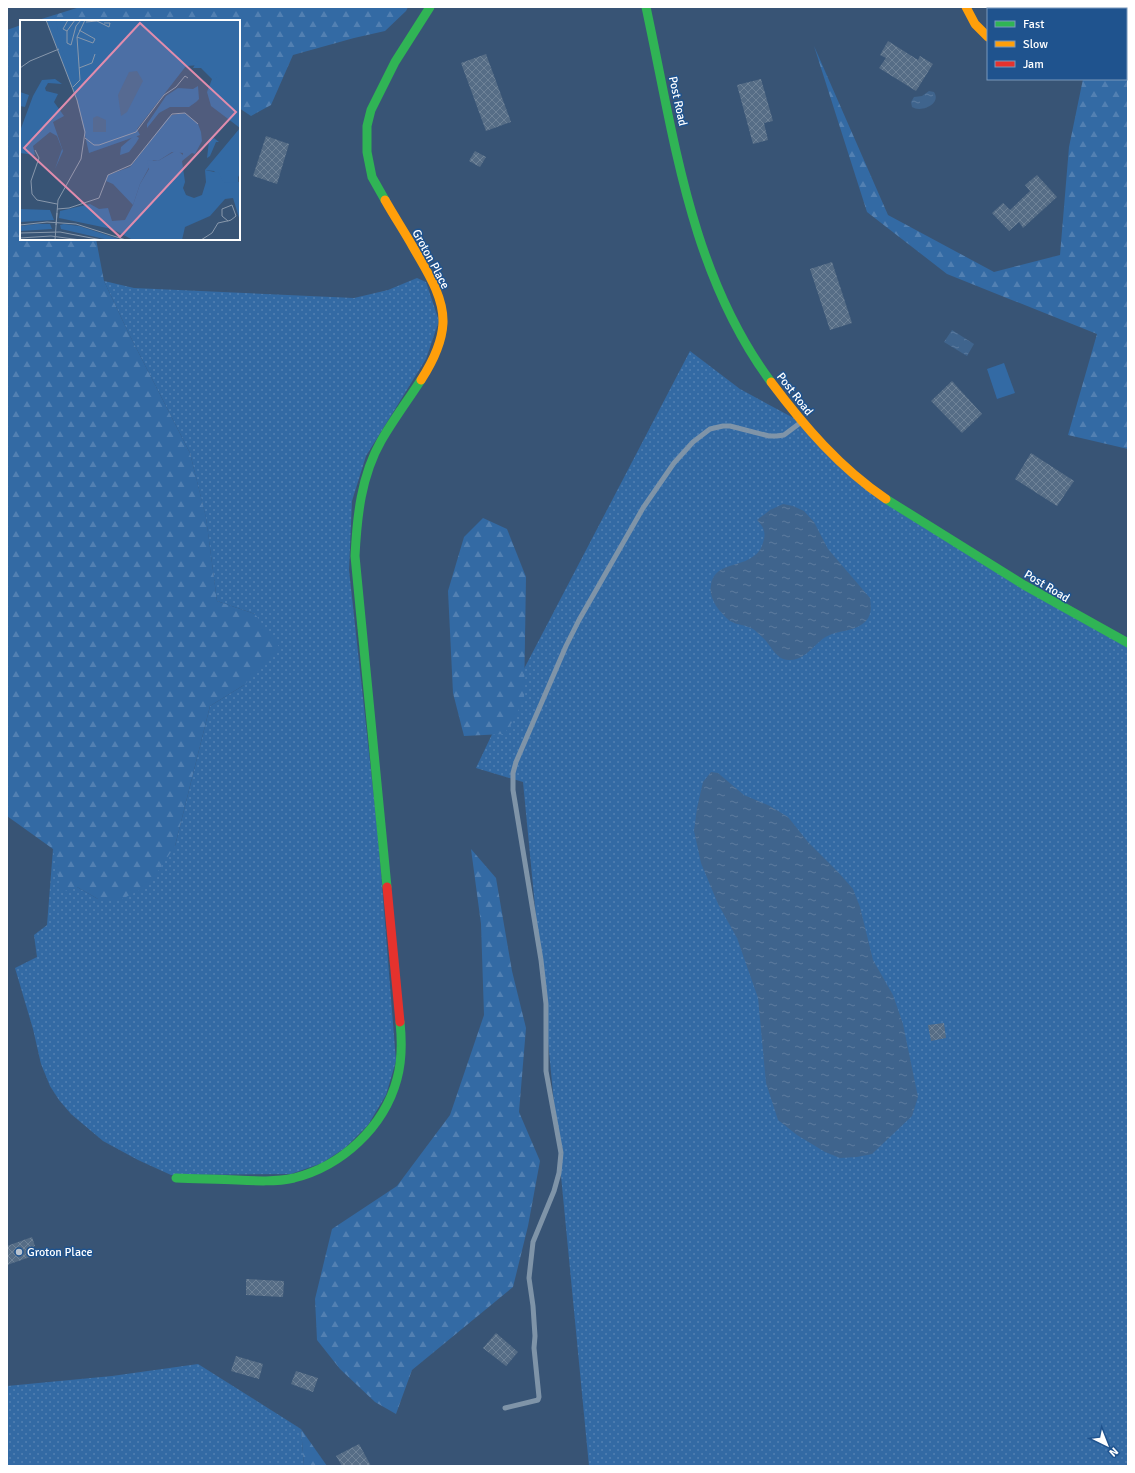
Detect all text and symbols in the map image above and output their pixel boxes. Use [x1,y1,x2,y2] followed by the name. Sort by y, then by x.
[987,8,1127,80] legend
[1023,17,1044,32] text: Fast
[20,20,240,240] inset map
[1023,37,1048,52] text: Slow
[1023,57,1044,72] text: Jam
[665,75,690,127] street label: Post Road
[409,227,453,292] street label: Groton Place
[773,370,816,419] street label: Post Road
[1021,567,1072,606] street label: Post Road
[27,1245,93,1260] place label: Groton Place
[14,1247,24,1257] marker: Groton Place
[1087,1425,1127,1465] north arrow
[1106,1445,1121,1459] text: N

